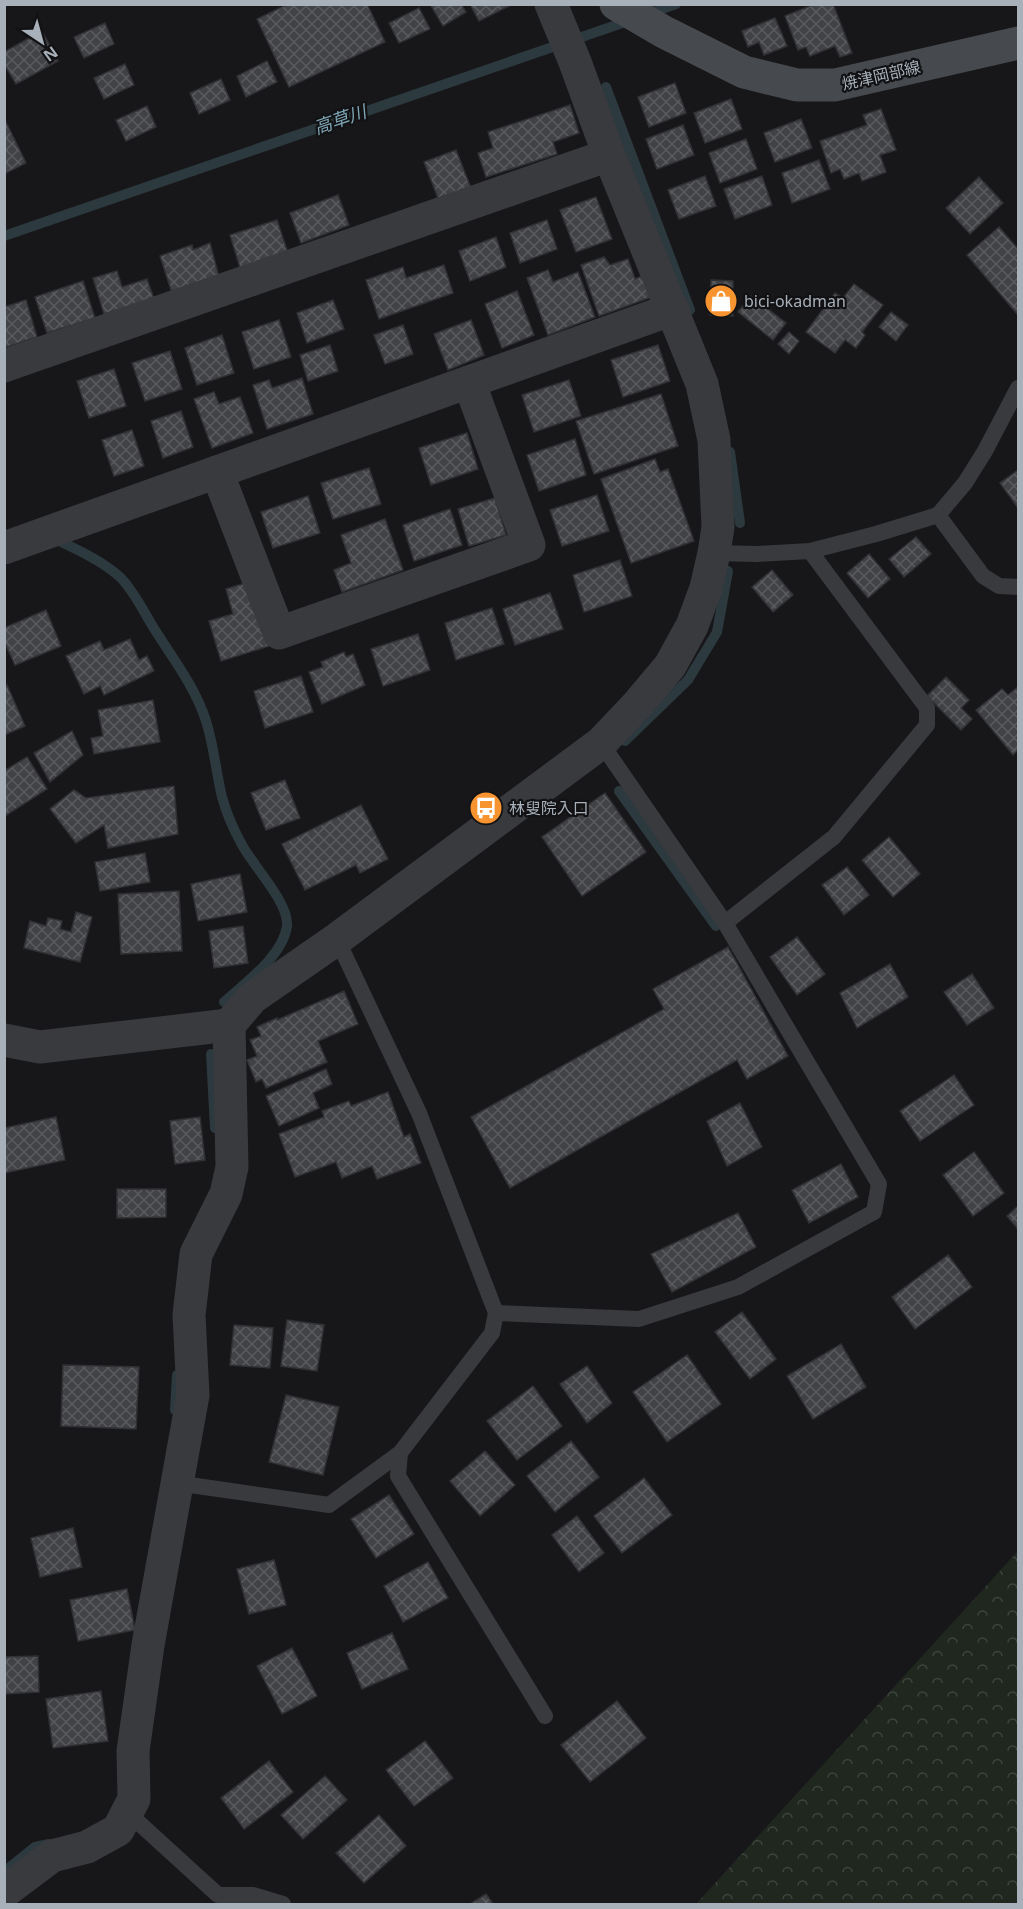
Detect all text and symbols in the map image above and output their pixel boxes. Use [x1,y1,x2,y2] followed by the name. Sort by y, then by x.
[12,12,72,72] north arrow
[39,41,63,67] text: N
[840,55,922,95] street label: 焼津岡部線
[310,98,371,139] water label: 高草川
[703,283,739,319] shop icon: bici-okadman
[744,290,846,312] place label: bici-okadman
[468,790,504,826] bus stop icon: 林叟院入口
[509,797,589,819] place label: 林叟院入口

